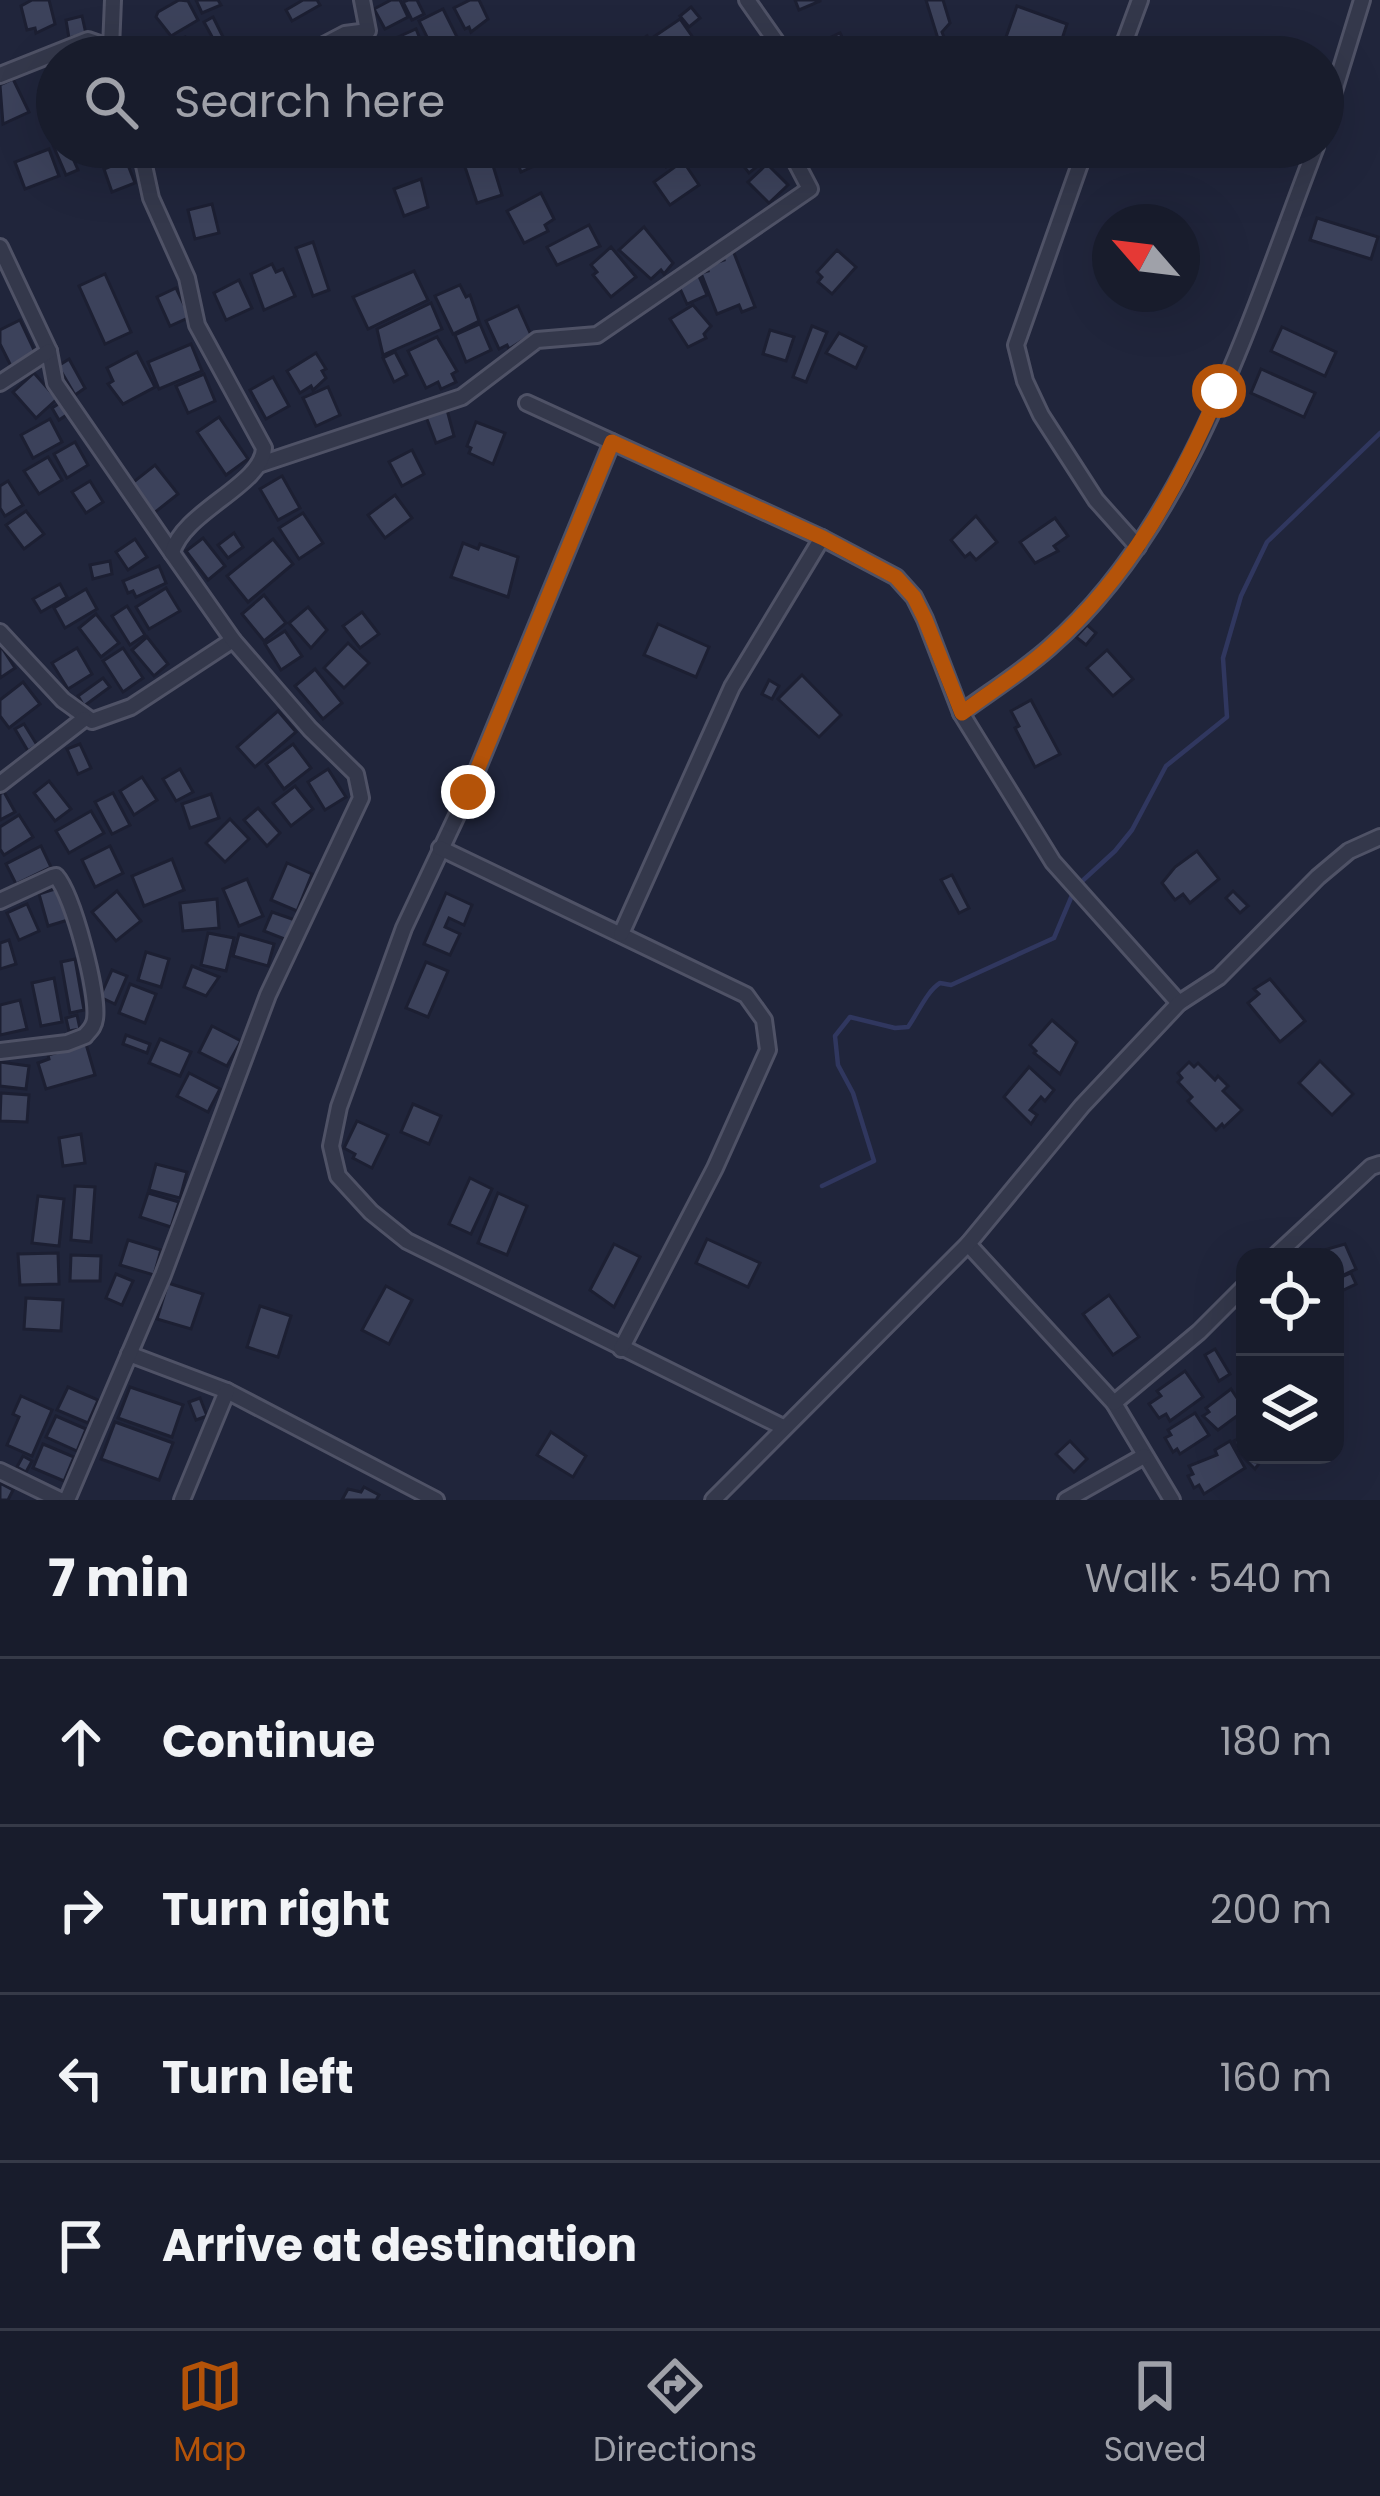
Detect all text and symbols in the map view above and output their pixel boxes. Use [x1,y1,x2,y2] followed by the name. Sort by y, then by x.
[36,36,1344,168] search box
[78,69,144,135] icon: search
[174,70,445,133] text: Search here
[1092,204,1200,312] north arrow
[1192,364,1246,418] route start
[441,765,495,819] route end
[1236,1248,1344,1464] map controls
[1236,1248,1344,1356] button: locate
[1236,1356,1344,1464] button: layers
[48,1542,190,1614] text: 7 min
[1085,1551,1332,1606] text: Walk · 540 m
[48,1709,114,1775] icon: ahead
[162,1710,375,1773] text: Continue
[1220,1714,1332,1769] text: 180 m
[48,1877,114,1943] icon: right
[162,1878,390,1941] text: Turn right
[1210,1882,1332,1937] text: 200 m
[48,2045,114,2111] icon: left
[162,2046,354,2109] text: Turn left
[1220,2050,1332,2105] text: 160 m
[48,2213,114,2279] icon: arrive
[162,2214,637,2277] text: Arrive at destination
[173,2353,246,2475] tab: Map
[593,2353,757,2475] tab: Directions
[1104,2353,1207,2475] tab: Saved

